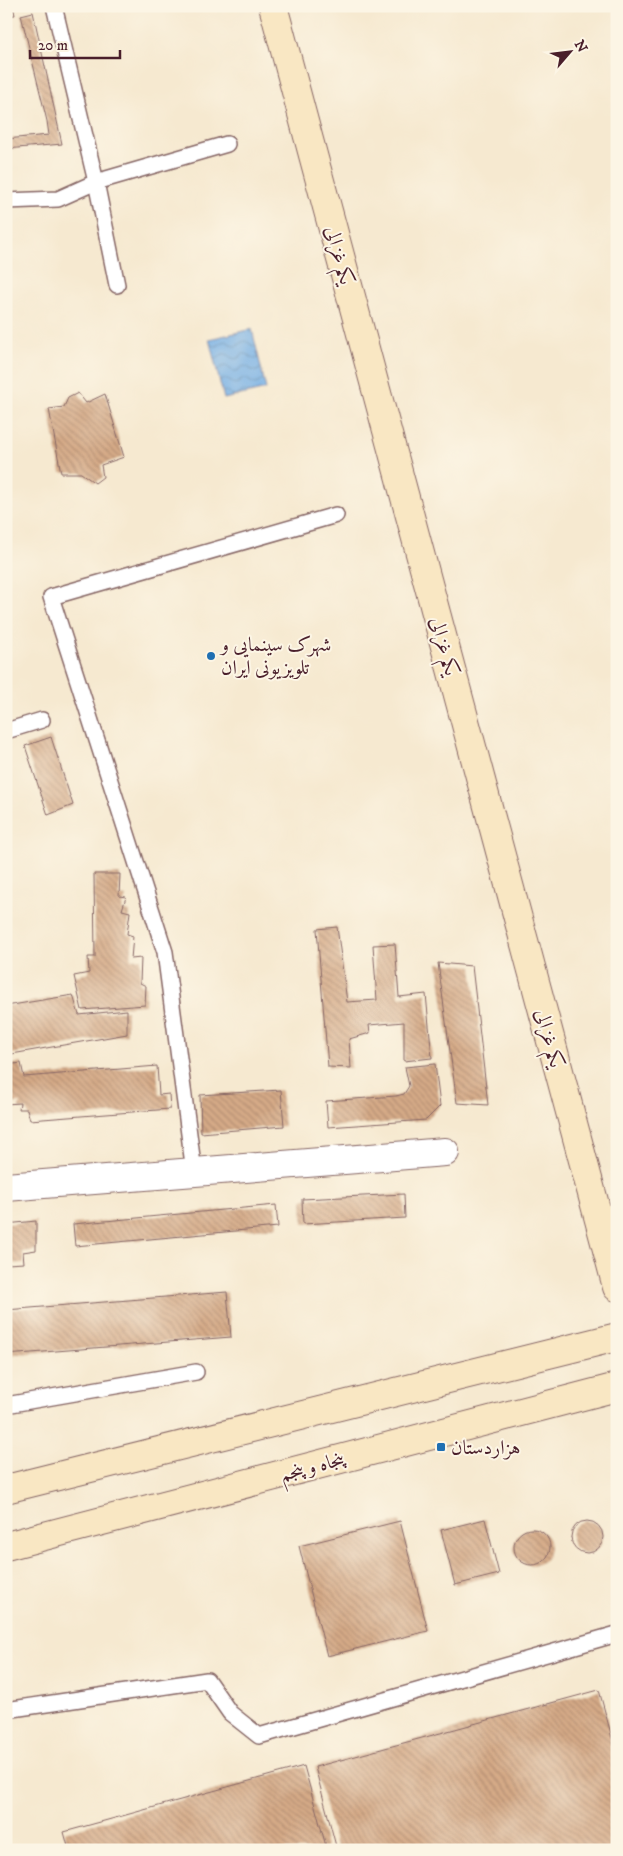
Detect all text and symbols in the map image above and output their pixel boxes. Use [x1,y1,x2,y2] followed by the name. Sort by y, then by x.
[30,28,120,60] scale bar
[546,28,596,78] north arrow
[38,36,68,55] text: 20 m
[570,37,591,56] text: N
[314,223,359,290] street label: یکم غزالی
[419,614,464,681] street label: یکم غزالی
[219,633,331,681] place label: شهرک سینمایی و تلویزیونی ایران
[205,650,217,662] marker: شهرک سینمایی و تلویزیونی ایران
[524,1006,569,1073] street label: یکم غزالی
[451,1436,520,1461] place label: هزاردستان
[435,1441,447,1453] marker: هزاردستان
[277,1446,351,1493] street label: پنجاه و پنجم

